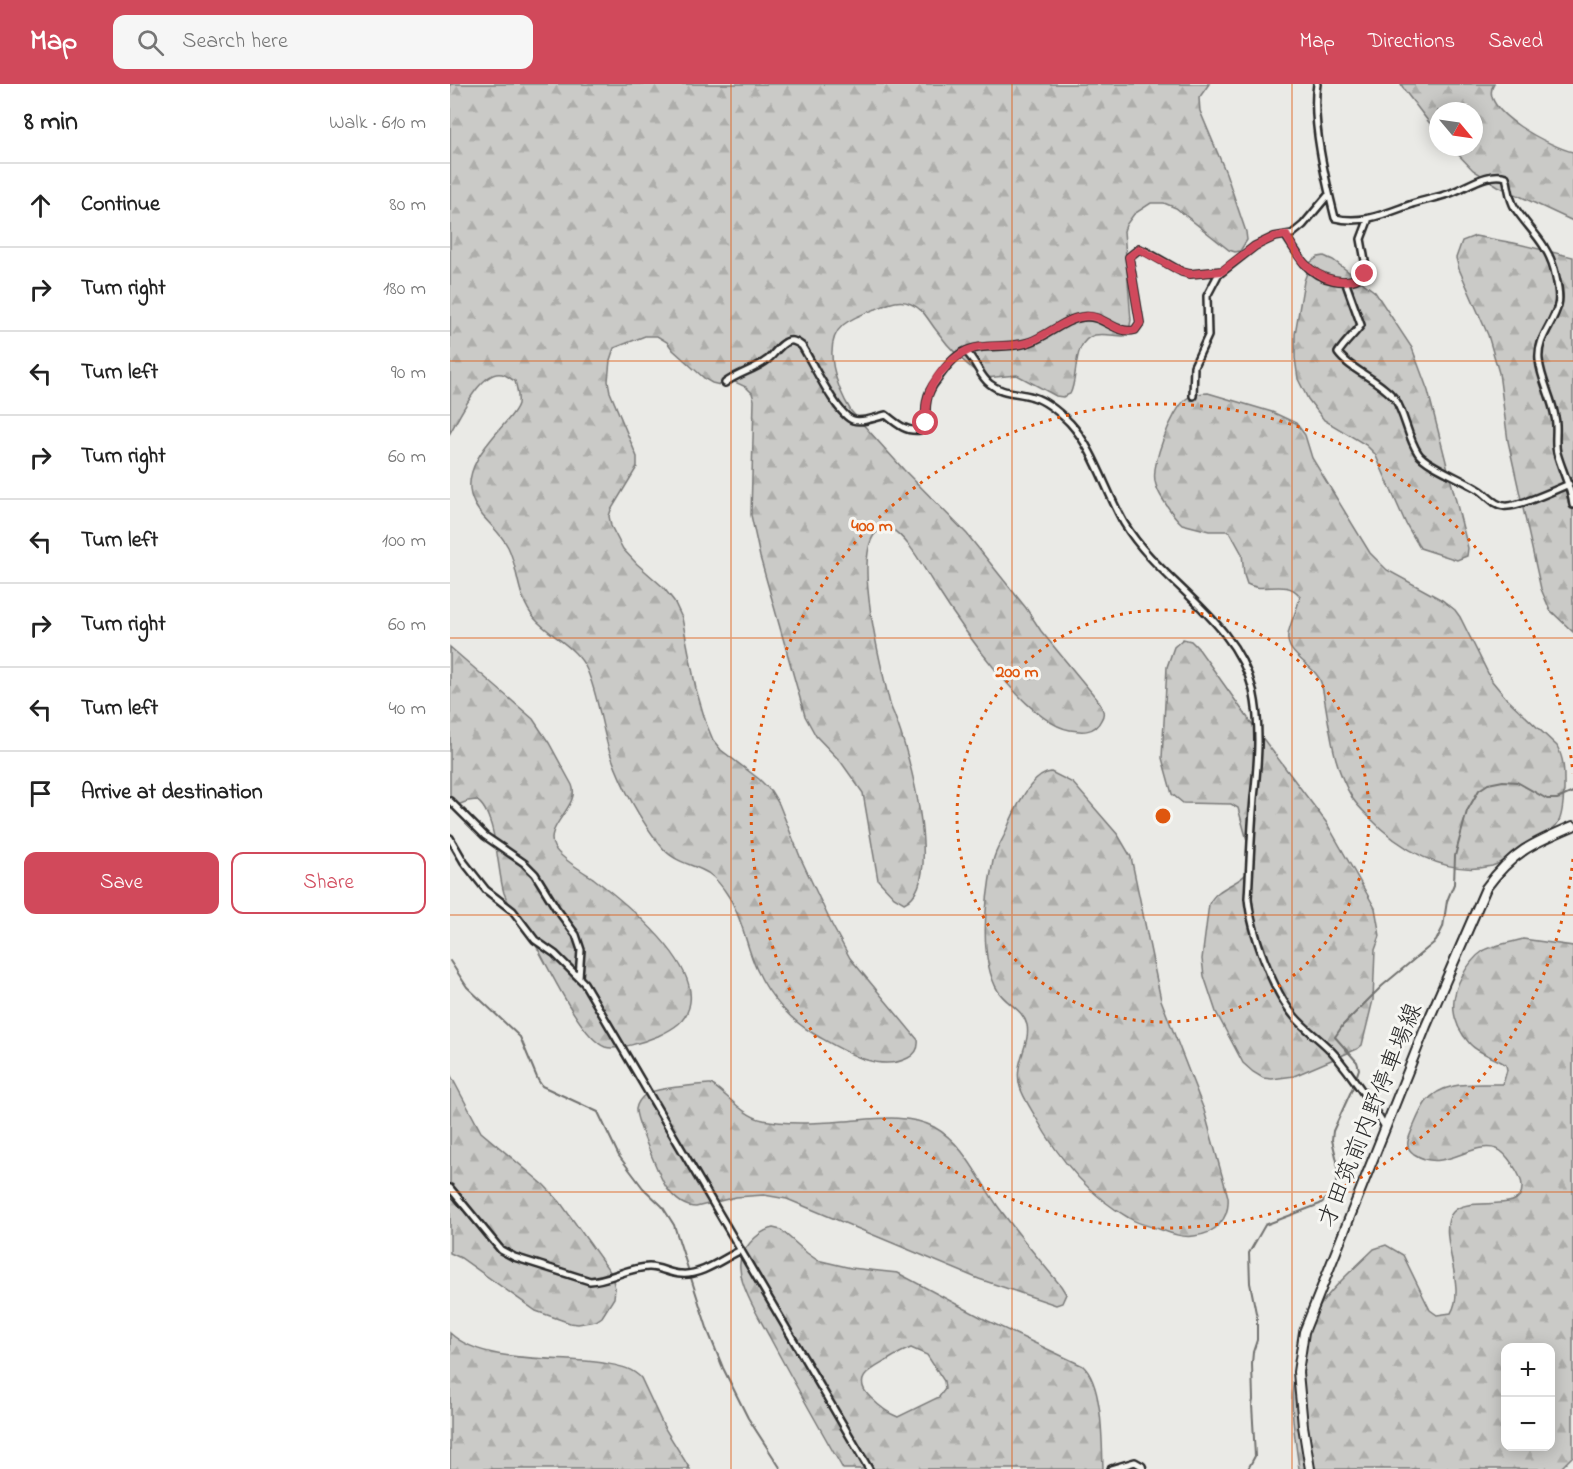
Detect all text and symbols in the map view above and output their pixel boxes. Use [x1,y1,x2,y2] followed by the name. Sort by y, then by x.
[113,15,533,69] search box
[30,22,77,63] text: Map
[134,26,167,59] icon: search
[182,26,288,58] text: Search here
[1299,27,1335,57] text: Map
[1368,27,1455,57] text: Directions
[1488,27,1543,57] text: Saved
[1429,102,1483,156] north arrow
[24,104,78,142] text: 8 min
[329,109,426,138] text: Walk · 610 m
[24,189,57,222] icon: ahead
[81,189,160,221] text: Continue
[389,191,426,220] text: 80 m
[1351,260,1377,286] route end
[24,273,57,306] icon: right
[81,273,166,305] text: Turn right
[383,275,426,304] text: 180 m
[24,357,57,390] icon: left
[81,357,158,389] text: Turn left
[391,359,426,388] text: 90 m
[912,409,938,435] route start
[24,441,57,474] icon: right
[81,441,166,473] text: Turn right
[388,443,426,472] text: 60 m
[851,514,893,540] text: 400 m
[24,525,57,558] icon: left
[81,525,158,557] text: Turn left
[382,527,426,556] text: 100 m
[24,609,57,642] icon: right
[81,609,166,641] text: Turn right
[388,611,426,640] text: 60 m
[995,660,1039,686] text: 200 m
[24,693,57,726] icon: left
[81,693,158,725] text: Turn left
[389,695,426,724] text: 40 m
[24,777,57,810] icon: arrive
[81,777,263,809] text: Arrive at destination
[1153,806,1173,826] centre of rings
[24,852,219,914] button: Save
[231,852,426,914] button: Share
[1310,998,1432,1234] street label: 才田筑前内野停車場線
[1501,1343,1555,1451] map controls
[1501,1343,1555,1397] button: +
[1501,1397,1555,1451] button: −

